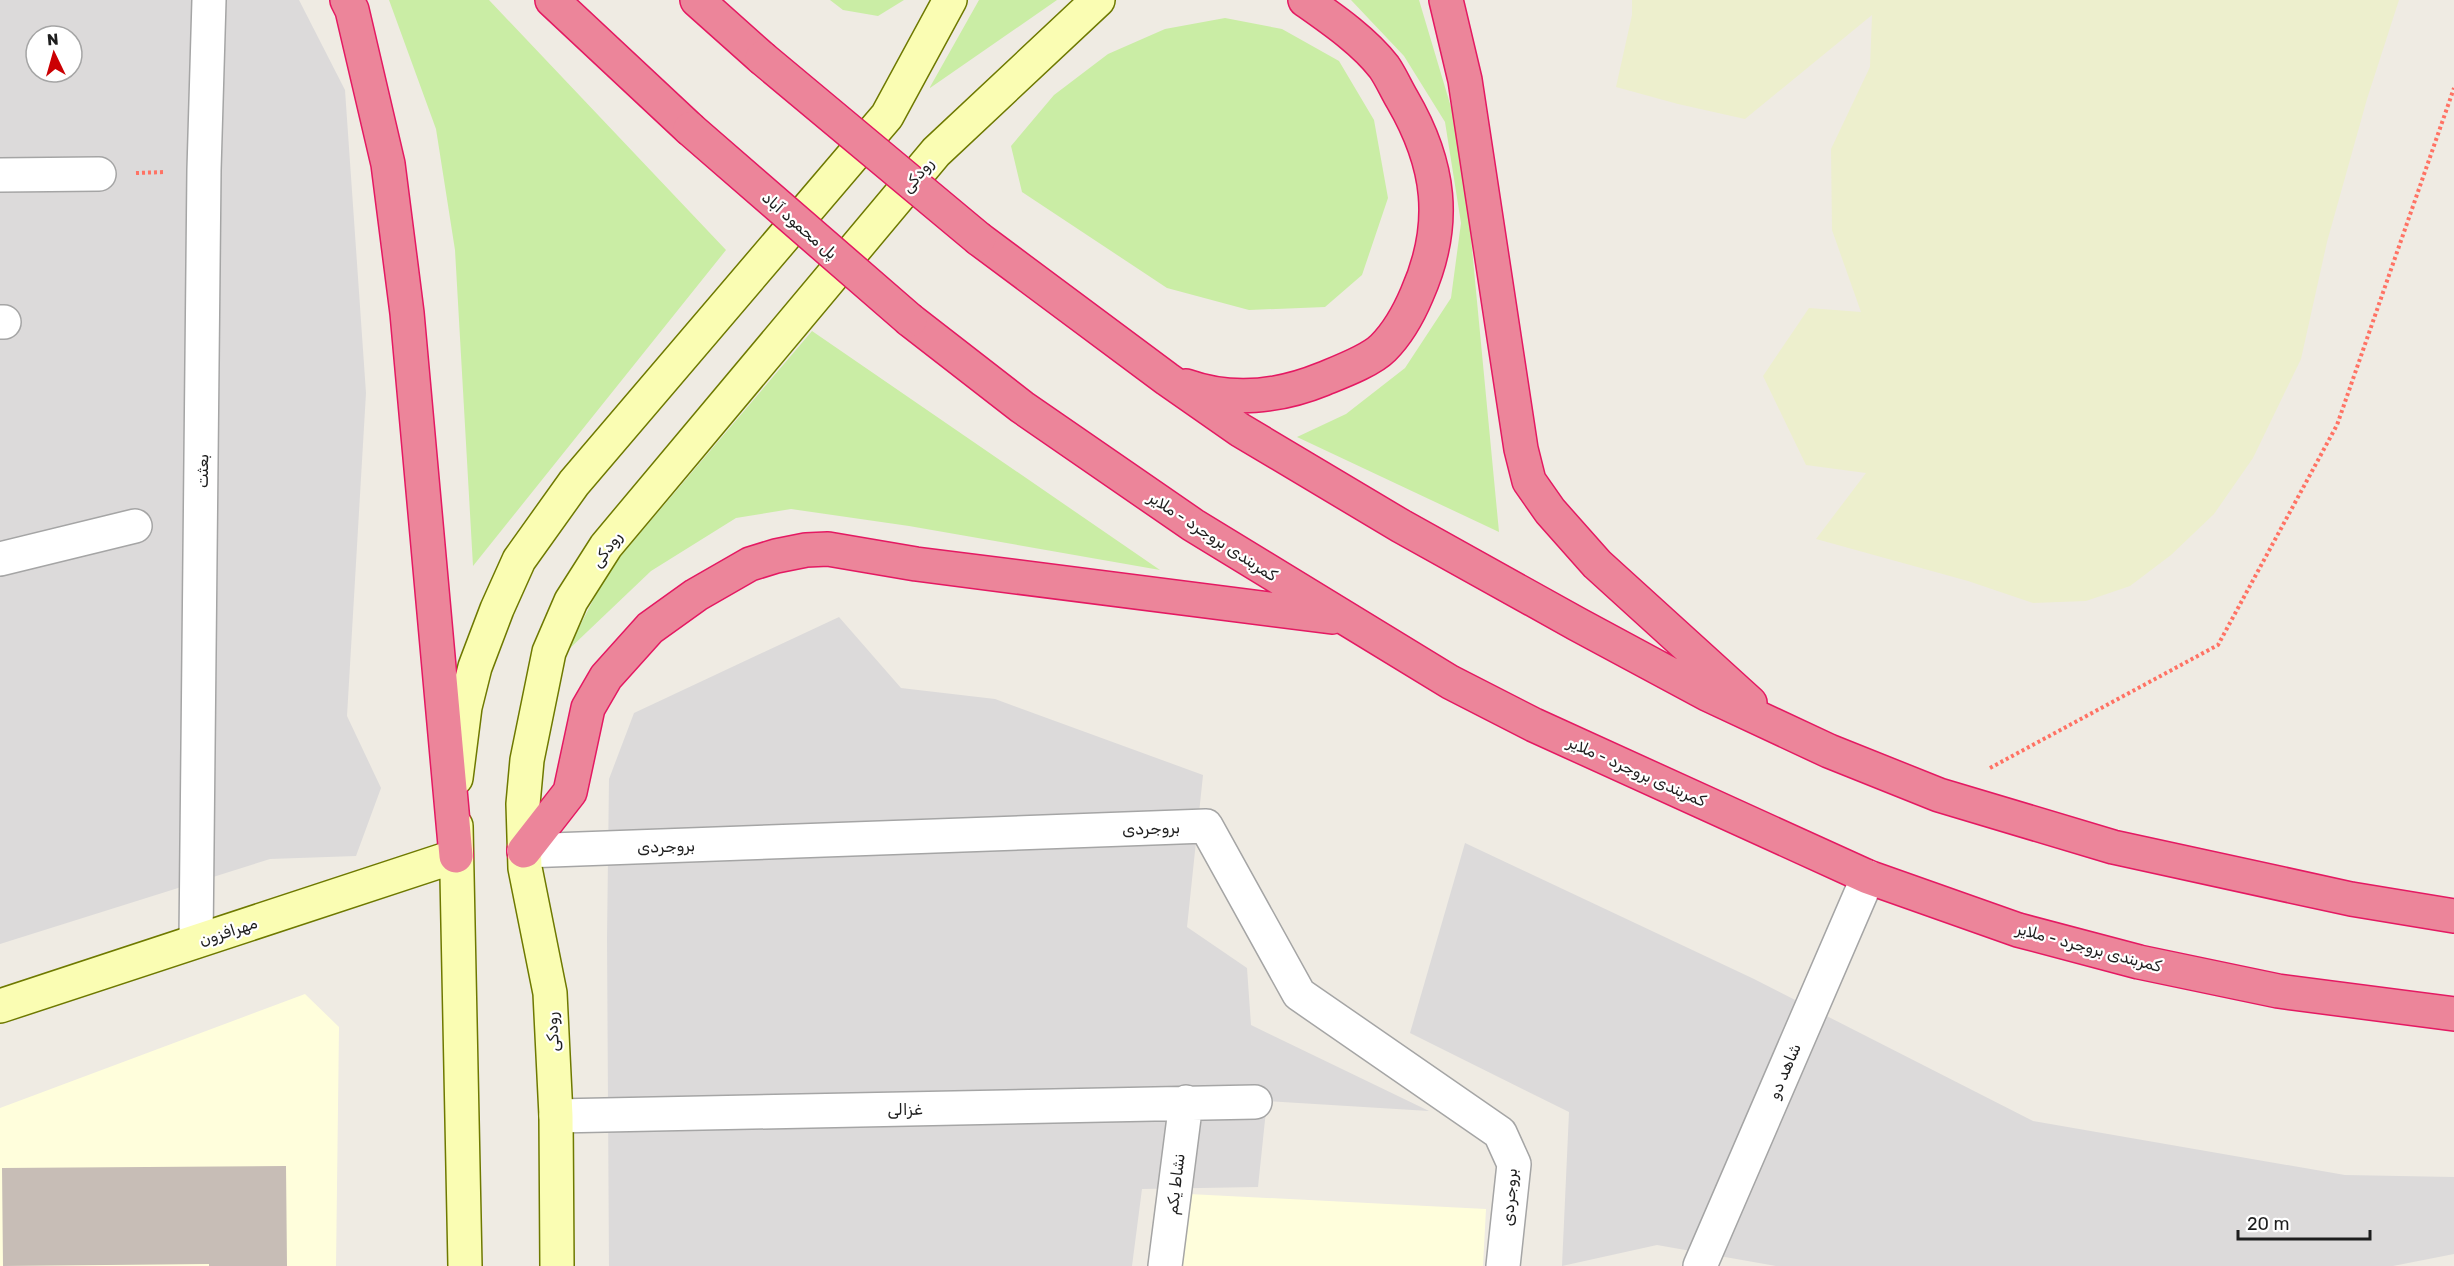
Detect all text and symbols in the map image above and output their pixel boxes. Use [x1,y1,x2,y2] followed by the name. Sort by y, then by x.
[24,24,84,84] north arrow
[46,30,59,50] text: N
[897,154,938,197] street label: رودکی
[758,188,841,264] street label: پل محمود آباد
[193,454,212,488] street label: بعثت
[1143,487,1281,586] street label: کمربندی بروجرد - ملایر
[587,528,627,572] street label: رودکی
[1563,732,1710,812] street label: کمربندی بروجرد - ملایر
[1122,818,1180,840] street label: بروجردی
[637,836,695,858] street label: بروجردی
[197,913,260,951] street label: مهرافزون
[2013,919,2164,977] street label: کمربندی بروجرد - ملایر
[542,1012,564,1052] street label: رودکی
[1764,1040,1806,1102] street label: شاهد دو
[887,1100,923,1120] street label: غزالی
[1162,1152,1190,1216] street label: نشاط یکم
[1498,1167,1522,1227] street label: بروجردی
[2238,1203,2370,1241] scale bar
[2247,1213,2289,1235] text: 20 m

